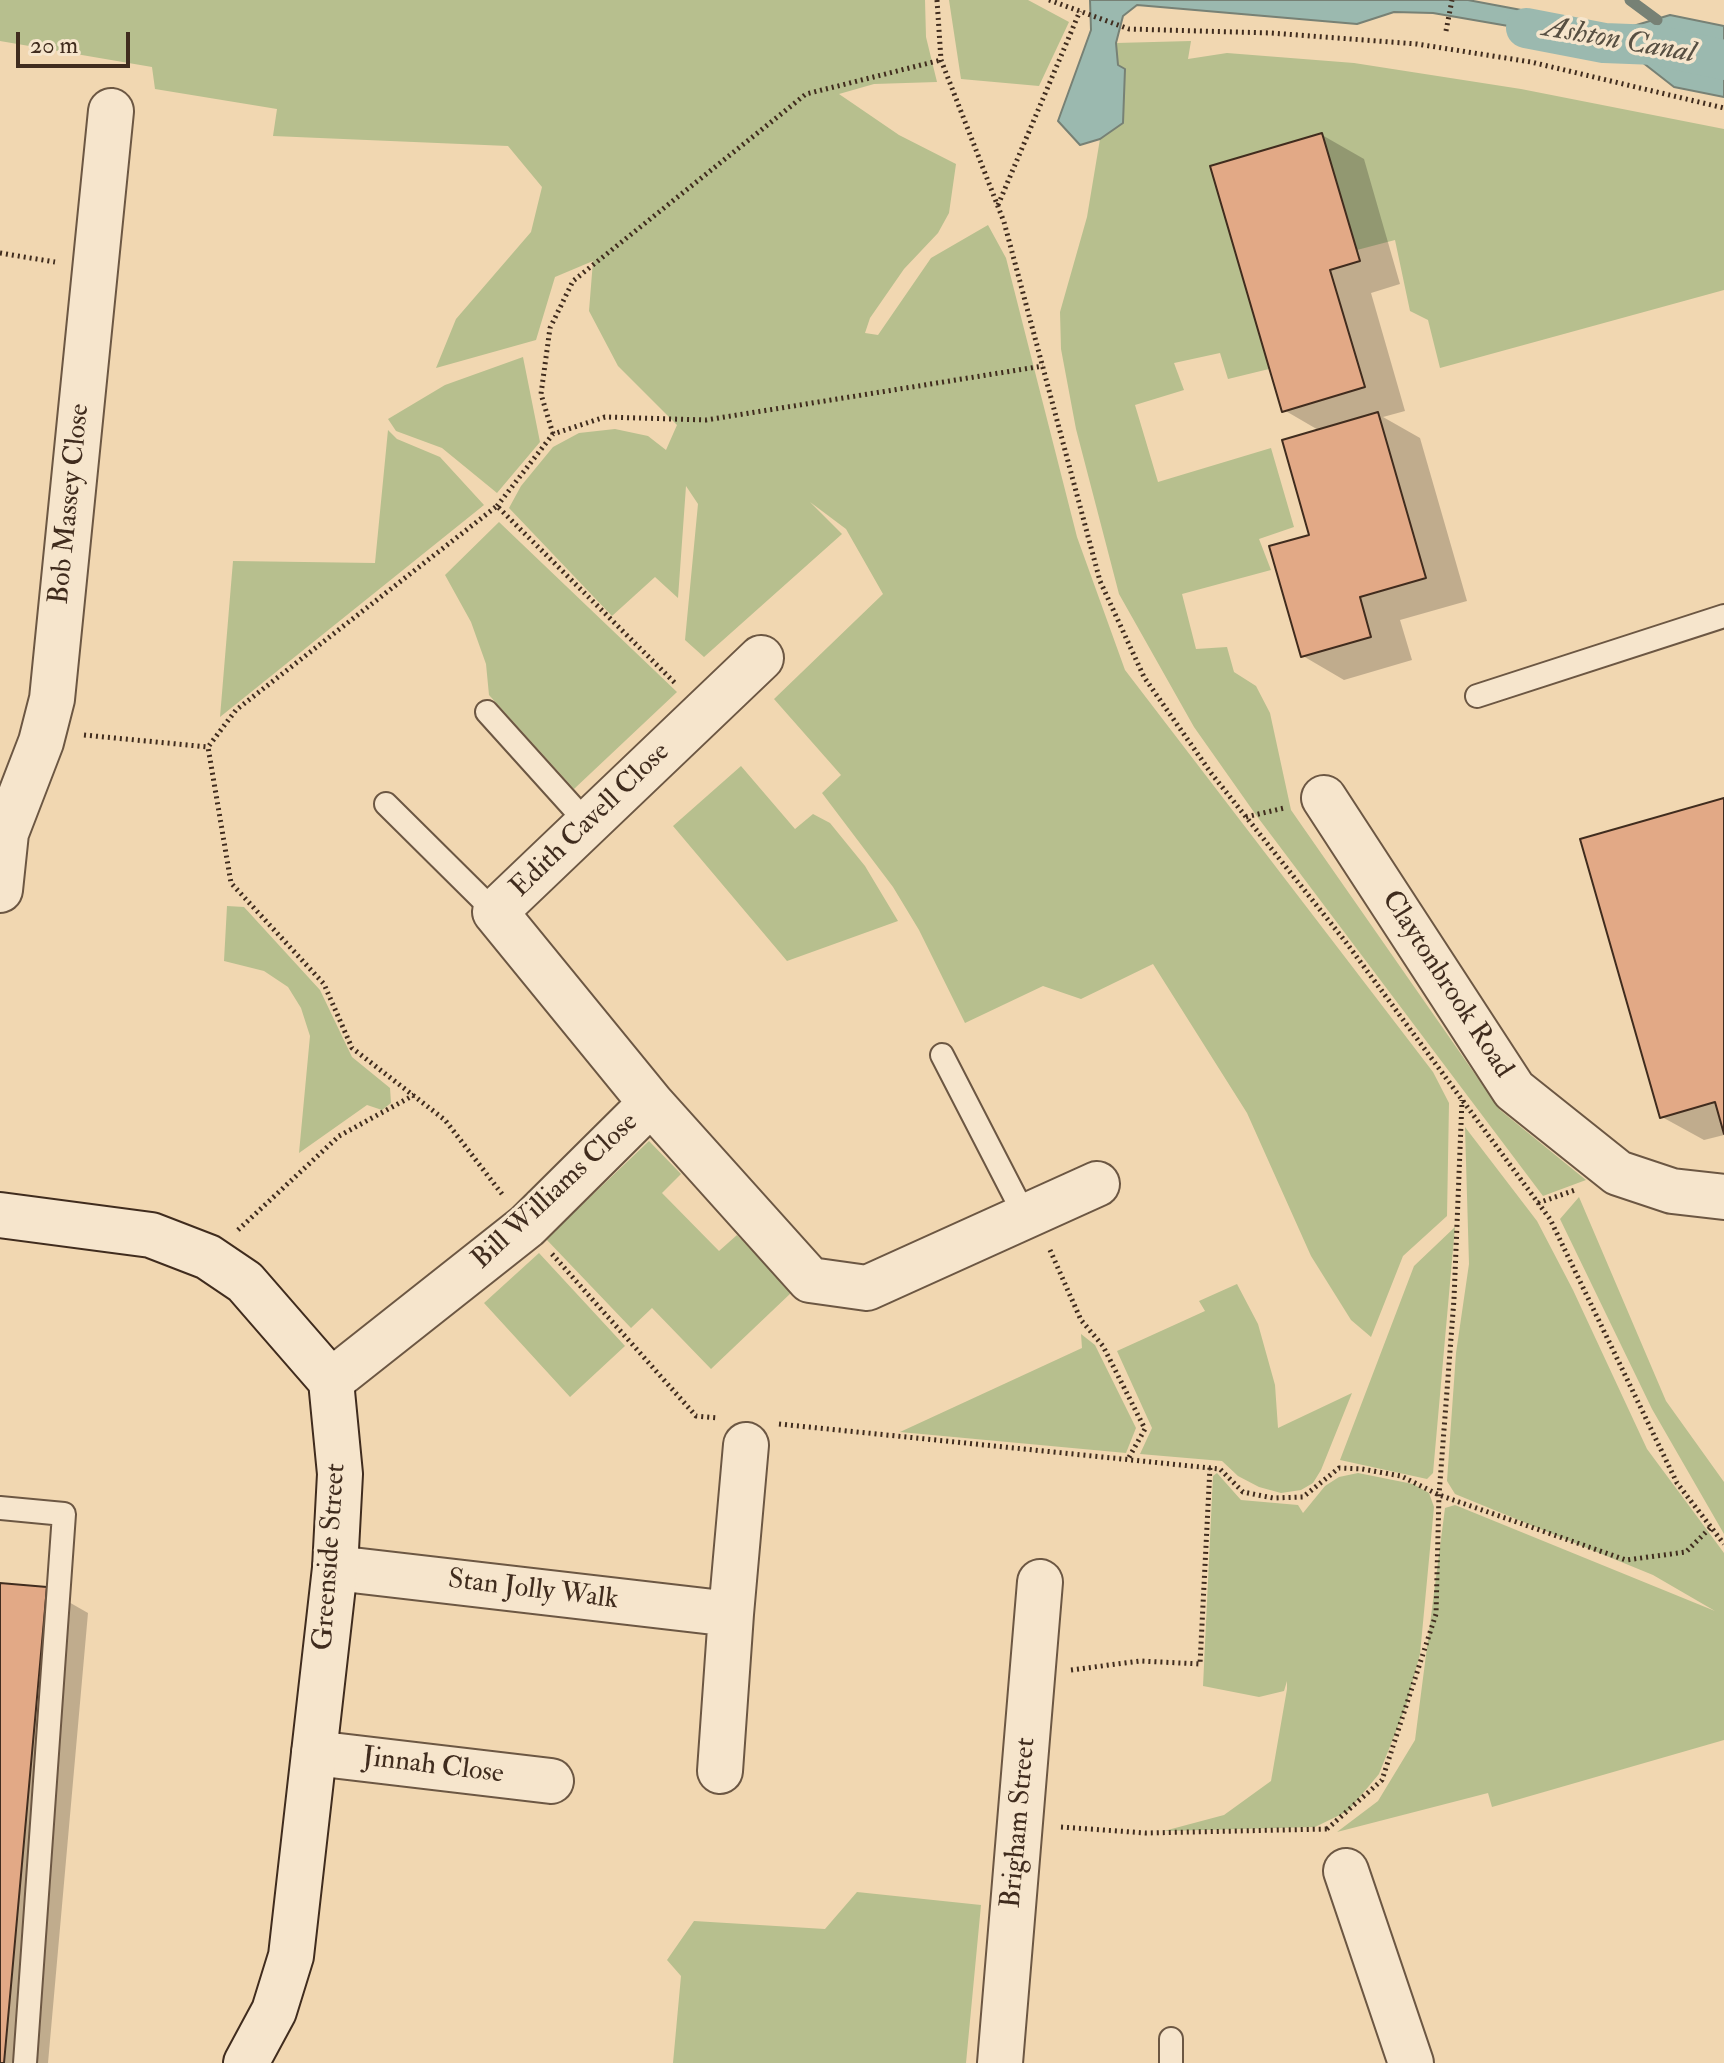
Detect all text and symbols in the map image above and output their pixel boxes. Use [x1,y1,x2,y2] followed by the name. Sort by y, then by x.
[1540,11,1698,73] water label: Ashton Canal
[20,16,134,66] scale bar
[30,30,78,61] text: 20 m
[44,402,98,606] street label: Bob Massey Close
[504,737,678,905] street label: Edith Cavell Close
[1373,885,1519,1085] street label: Claytonbrook Road
[466,1106,646,1278] street label: Bill Williams Close
[308,1462,354,1652] street label: Greenside Street
[446,1564,620,1618] street label: Stan Jolly Walk
[996,1736,1044,1910] street label: Brigham Street
[361,1742,505,1792] street label: Jinnah Close

